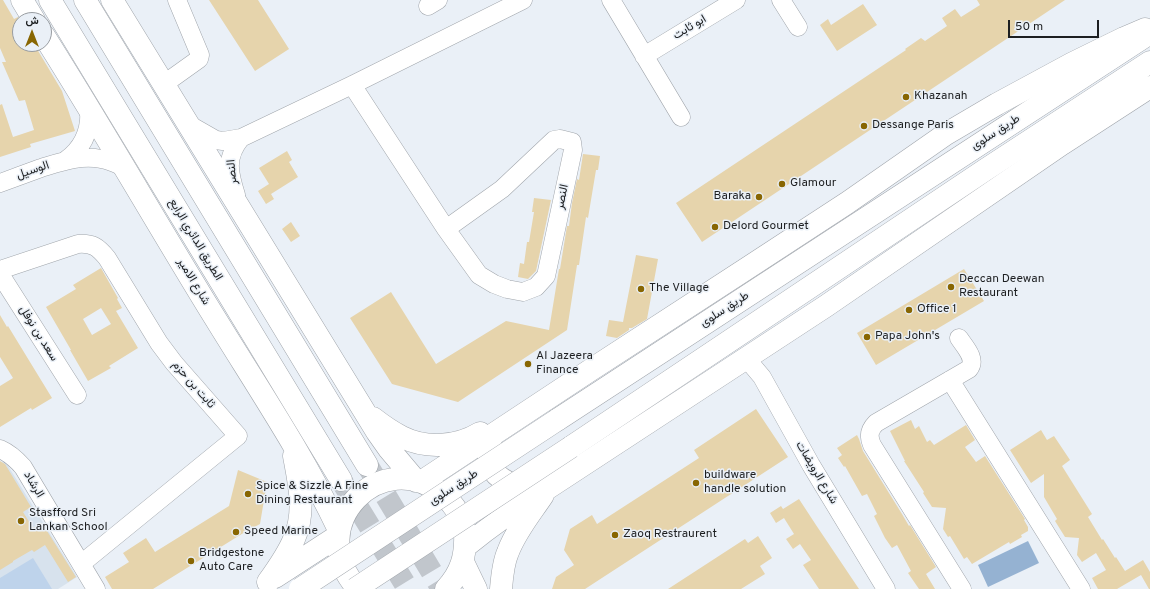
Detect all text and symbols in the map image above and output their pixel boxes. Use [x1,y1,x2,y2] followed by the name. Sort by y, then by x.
[12,12,52,52] north arrow
[671,12,709,44] street label: ابو ثابت
[1010,12,1101,38] scale bar
[25,14,39,28] text: ش
[1015,19,1043,35] text: 50 m
[914,90,967,104] place label: Khazanah
[901,92,911,102] marker: Khazanah
[969,112,1023,154] street label: طريق سلوى
[872,119,954,133] place label: Dessange Paris
[859,121,869,131] marker: Dessange Paris
[15,159,51,183] street label: الوسيل
[225,159,241,185] street label: النصر
[790,177,836,191] place label: Glamour
[777,179,787,189] marker: Glamour
[553,183,573,211] street label: النصر
[713,190,751,204] place label: Baraka
[754,192,764,202] marker: Baraka
[165,196,225,284] street label: الطريق الدائري الرابع
[723,220,809,234] place label: Delord Gourmet
[710,222,720,232] marker: Delord Gourmet
[173,256,213,308] street label: شارع الامير
[959,273,1045,301] place label: Deccan Deewan Restaurant
[649,282,709,296] place label: The Village
[946,282,956,292] marker: Deccan Deewan Restaurant
[636,284,646,294] marker: The Village
[698,289,752,331] street label: طريق سلوى
[917,303,957,317] place label: Office 1
[15,304,61,364] street label: سعد بن نوفل
[904,305,914,315] marker: Office 1
[875,330,940,344] place label: Papa John's
[862,332,872,342] marker: Papa John's
[536,350,593,378] place label: Al Jazeera Finance
[168,358,218,412] street label: ثابت بن حزم
[523,359,533,369] marker: Al Jazeera Finance
[792,439,840,507] street label: شارع الرويضات
[427,467,481,509] street label: طريق سلوى
[20,469,46,501] street label: الرشاد
[704,469,786,497] place label: buildware handle solution
[691,478,701,488] marker: buildware handle solution
[256,480,368,508] place label: Spice & Sizzle A Fine Dining Restaurant
[243,489,253,499] marker: Spice & Sizzle A Fine Dining Restaurant
[29,507,108,535] place label: Stasfford Sri Lankan School
[16,516,26,526] marker: Stasfford Sri Lankan School
[244,525,318,539] place label: Speed Marine
[231,527,241,537] marker: Speed Marine
[623,528,717,542] place label: Zaoq Restraurent
[610,530,620,540] marker: Zaoq Restraurent
[199,547,264,575] place label: Bridgestone Auto Care
[186,556,196,566] marker: Bridgestone Auto Care

